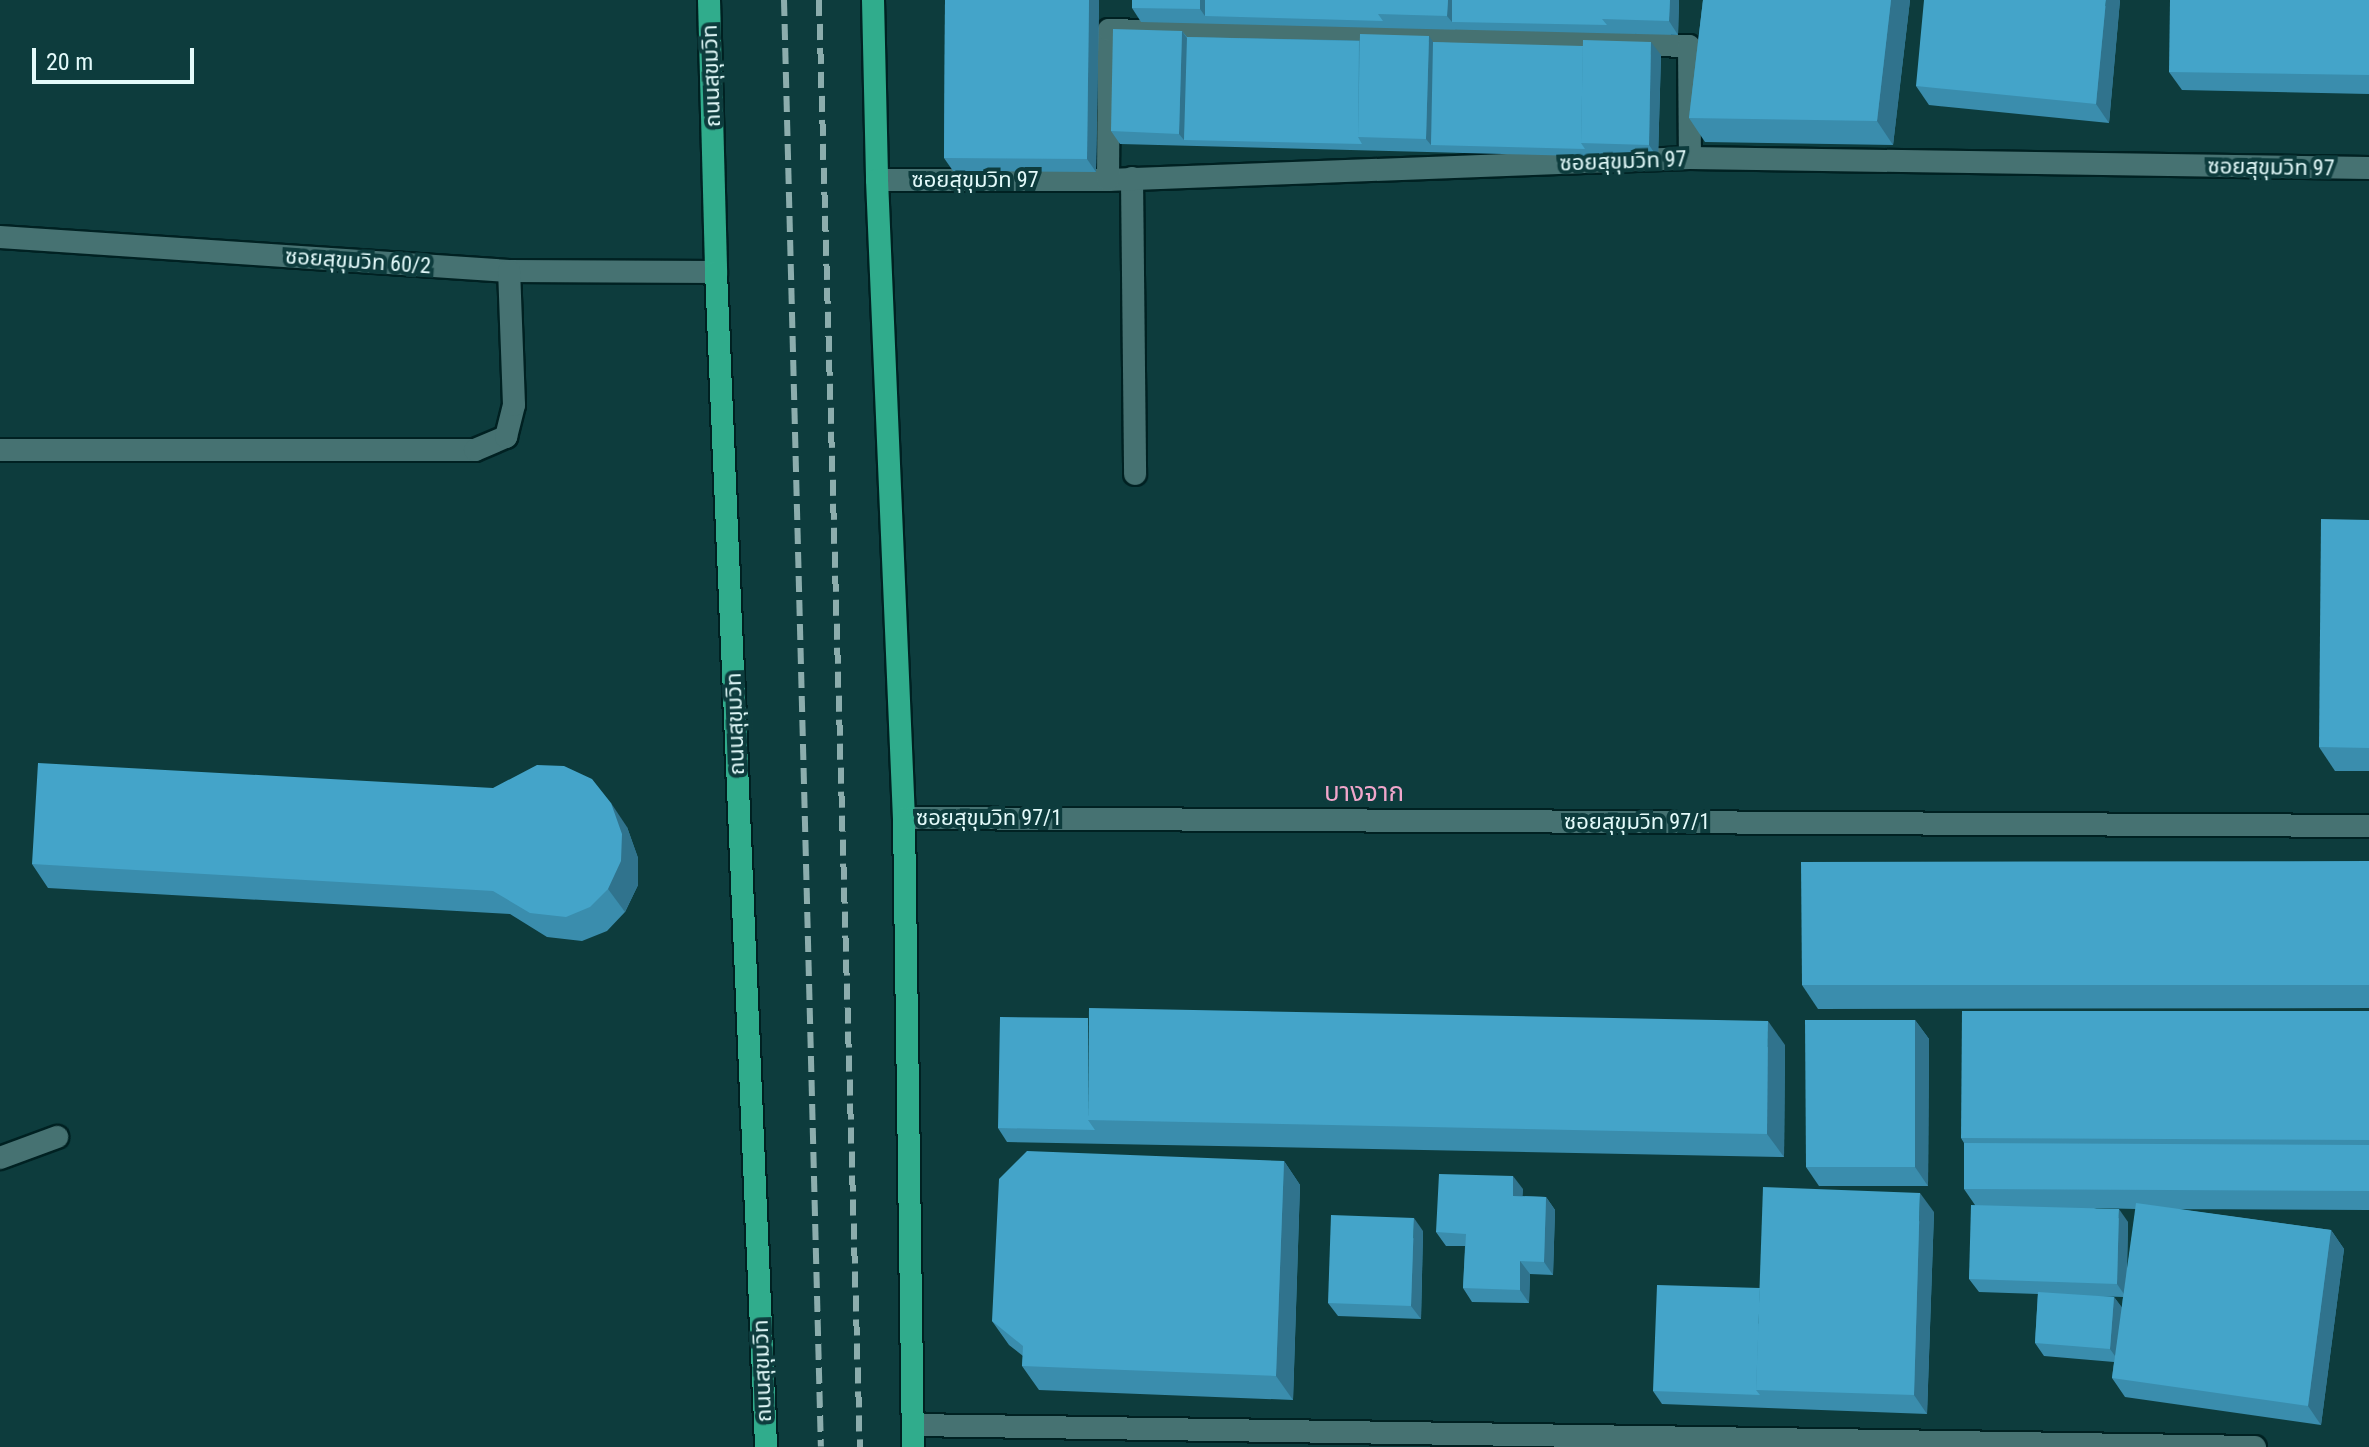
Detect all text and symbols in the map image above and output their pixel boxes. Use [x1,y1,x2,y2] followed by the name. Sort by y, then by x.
[696,24,726,128] street label: ถนนสุขุมวิท
[36,32,198,82] scale bar
[46,48,93,76] text: 20 m
[1559,146,1687,176] street label: ซอยสุขุมวิท 97
[2207,153,2335,181] street label: ซอยสุขุมวิท 97
[911,167,1039,193] street label: ซอยสุขุมวิท 97
[284,243,432,279] street label: ซอยสุขุมวิท 60/2
[720,672,750,776] street label: ถนนสุขุมวิท
[1324,777,1404,809] district label: บางจาก
[916,805,1062,831] street label: ซอยสุขุมวิท 97/1
[1564,809,1710,835] street label: ซอยสุขุมวิท 97/1
[747,1319,777,1423] street label: ถนนสุขุมวิท

